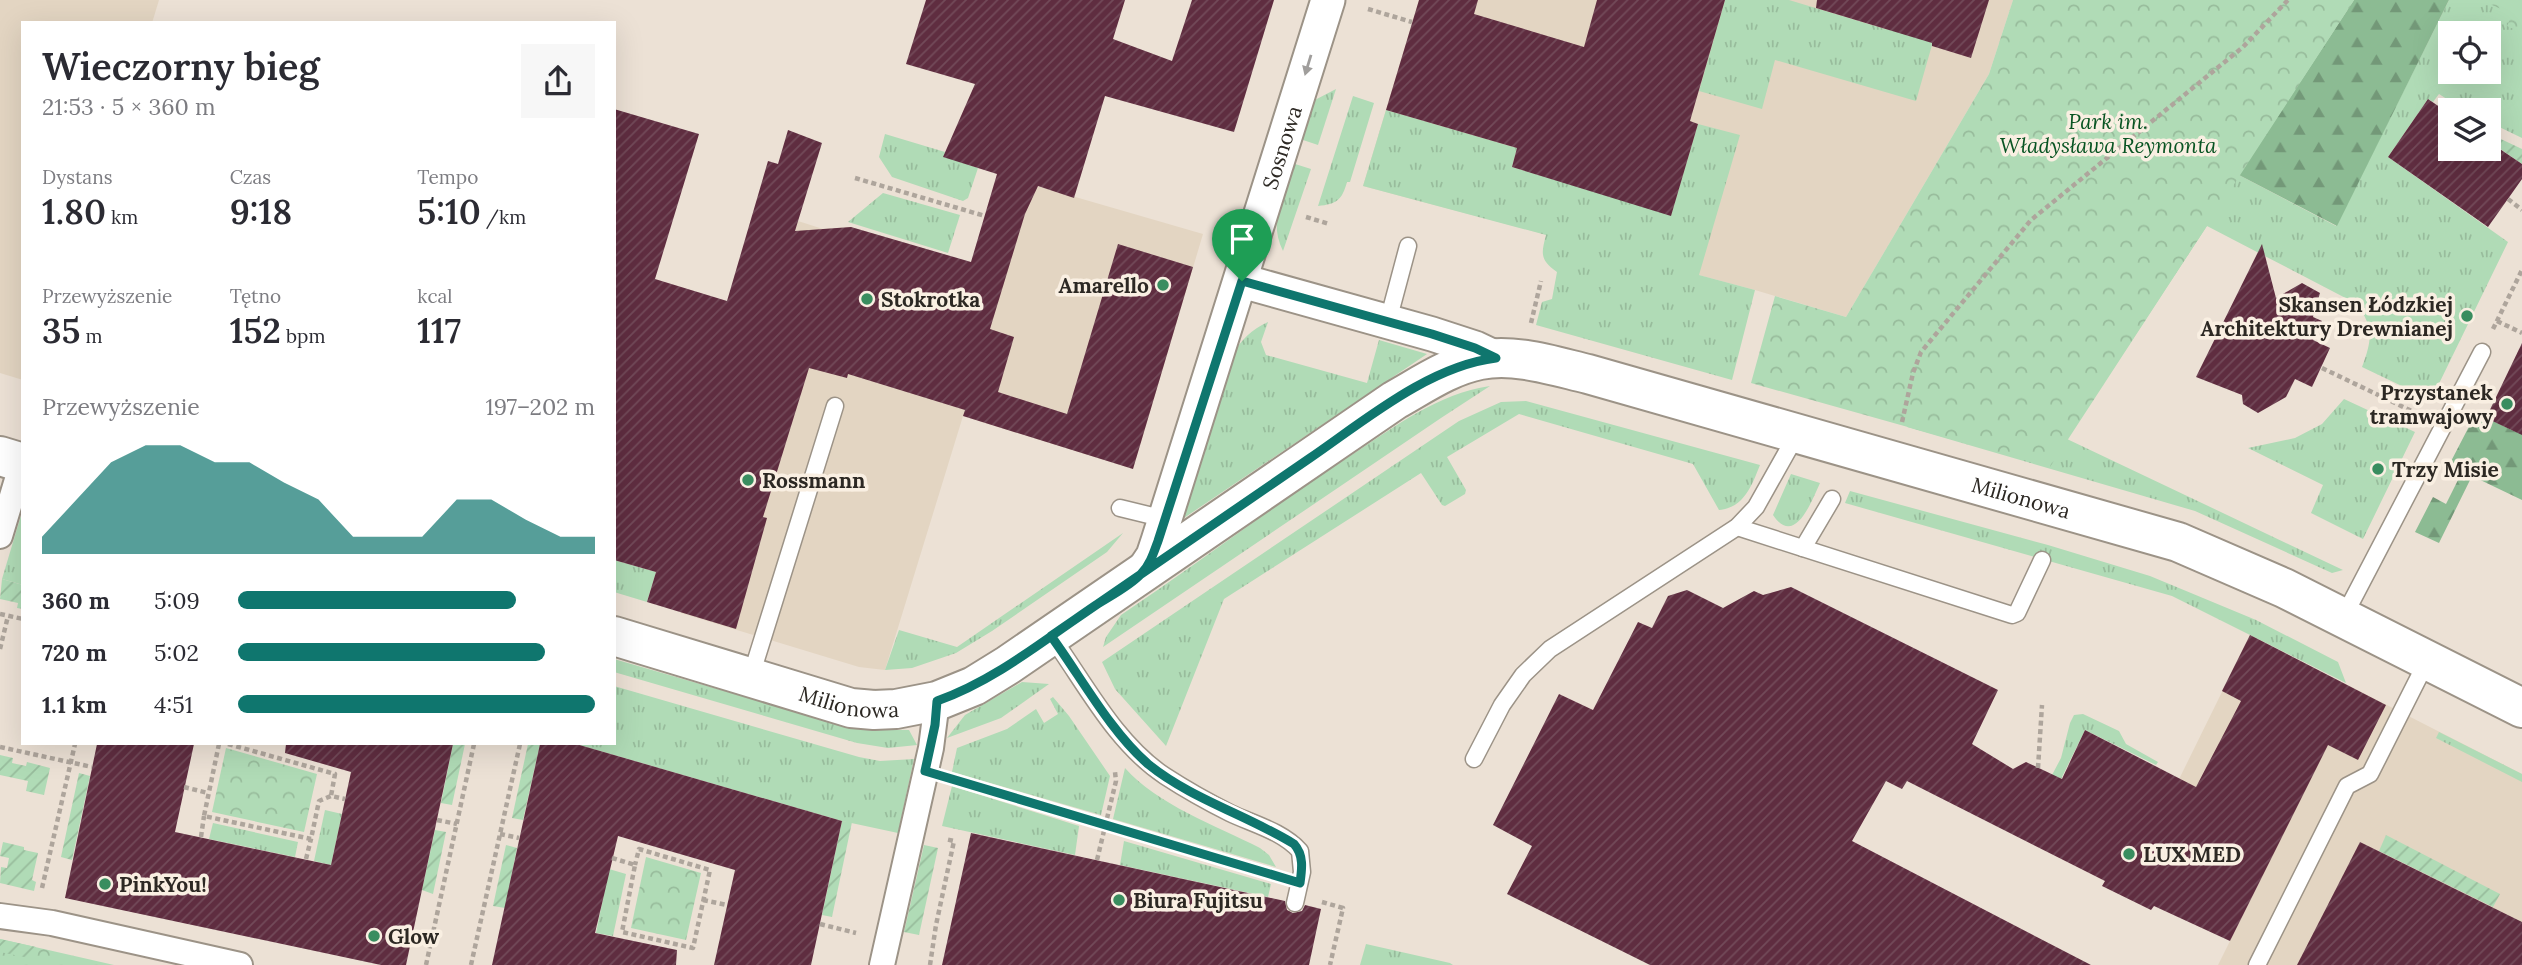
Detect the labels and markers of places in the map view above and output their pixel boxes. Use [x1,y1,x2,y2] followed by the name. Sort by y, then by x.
[1212,209,1272,281] pin
[1059,272,1149,299] place label: Amarello
[1155,277,1171,293] marker: Amarello
[881,286,980,313] place label: Stokrotka
[859,291,875,307] marker: Stokrotka
[2201,291,2453,342] place label: Skansen Łódzkiej Architektury Drewnianej
[2459,308,2475,324] marker: Skansen Łódzkiej Architektury Drewnianej
[2370,379,2494,430] place label: Przystanek tramwajowy
[2499,396,2515,412] marker: Przystanek tramwajowy
[2392,456,2499,483] place label: Trzy Misie
[2370,461,2386,477] marker: Trzy Misie
[762,467,866,494] place label: Rossmann
[740,472,756,488] marker: Rossmann
[2143,841,2241,868] place label: LUX MED
[2121,846,2137,862] marker: LUX MED
[119,871,207,898] place label: PinkYou!
[97,876,113,892] marker: PinkYou!
[1133,887,1263,914] place label: Biura Fujitsu
[1111,892,1127,908] marker: Biura Fujitsu
[388,923,439,950] place label: Glow
[366,928,382,944] marker: Glow

